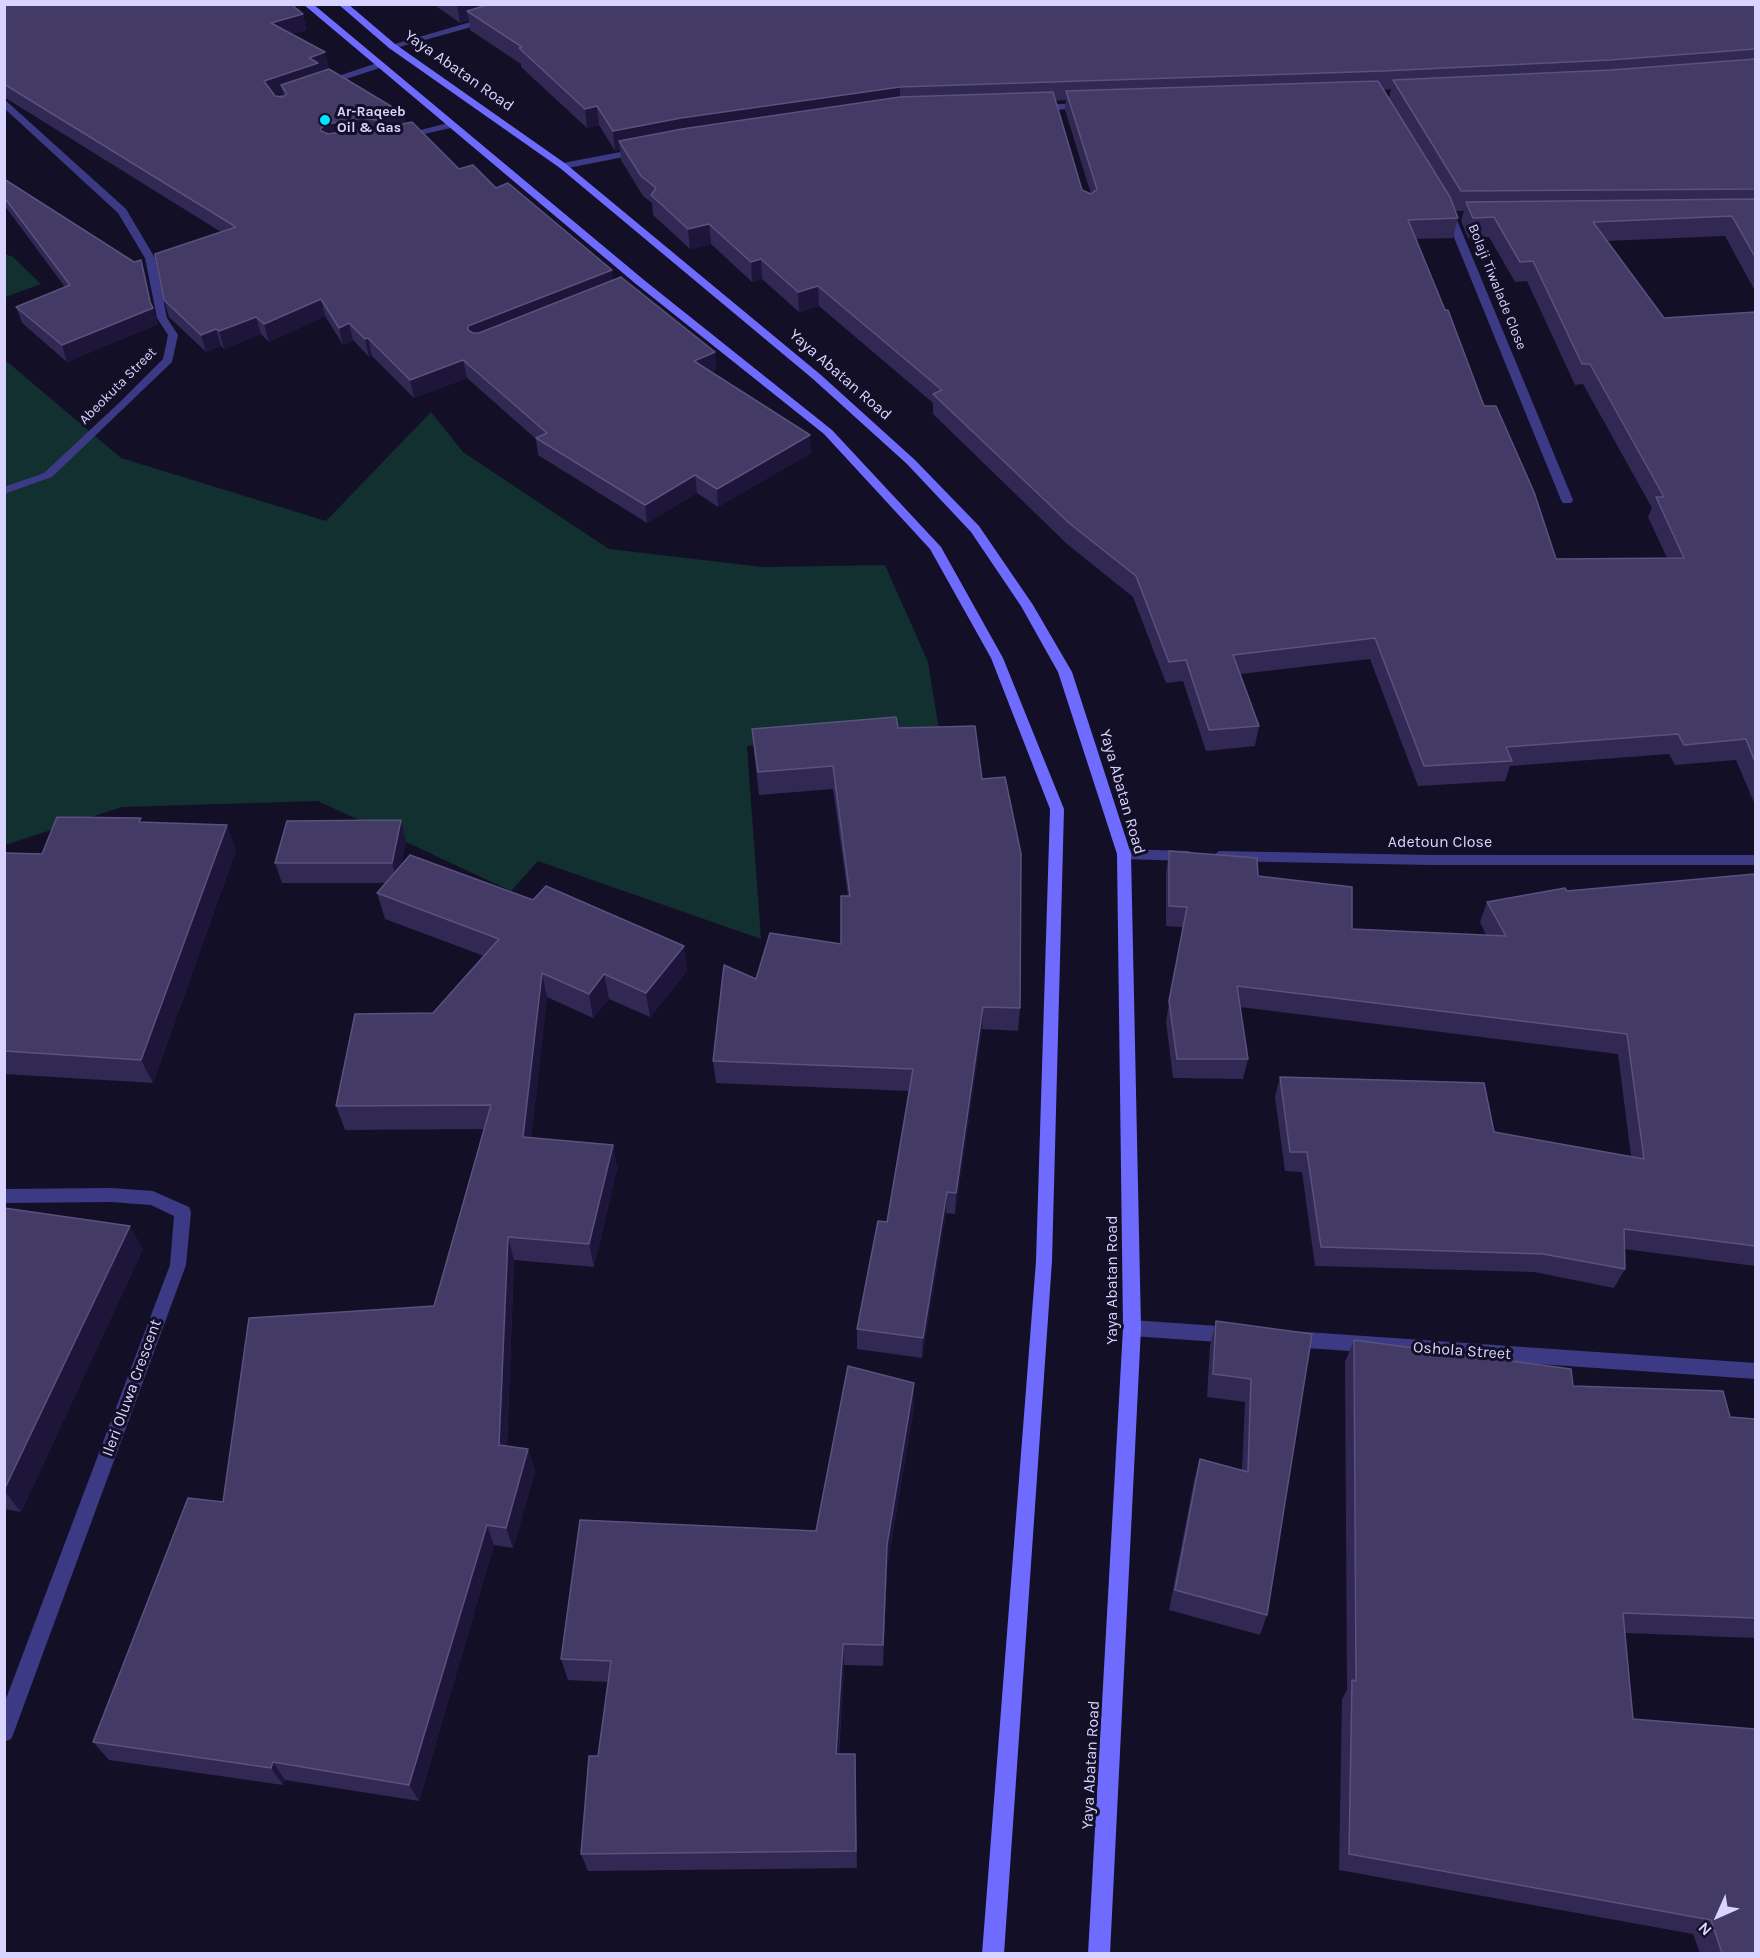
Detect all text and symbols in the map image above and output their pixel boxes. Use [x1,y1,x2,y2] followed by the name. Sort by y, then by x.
[401,26,517,116] street label: Yaya Abatan Road
[337,104,406,136] place label: Ar-Raqeeb Oil & Gas
[318,113,332,127] marker: Ar-Raqeeb Oil & Gas
[1464,222,1530,352] street label: Bolaji Tiwalade Close
[785,325,895,425] street label: Yaya Abatan Road
[76,344,160,428] street label: Abeokuta Street
[1095,727,1149,857] street label: Yaya Abatan Road
[1388,832,1492,852] street label: Adetoun Close
[1102,1215,1122,1345] street label: Yaya Abatan Road
[98,1317,166,1459] street label: Ileri Oluwa Crescent
[1412,1338,1512,1364] street label: Oshola Street
[1078,1700,1104,1830] street label: Yaya Abatan Road
[1688,1886,1748,1946] north arrow
[1694,1918,1716,1940] text: N

